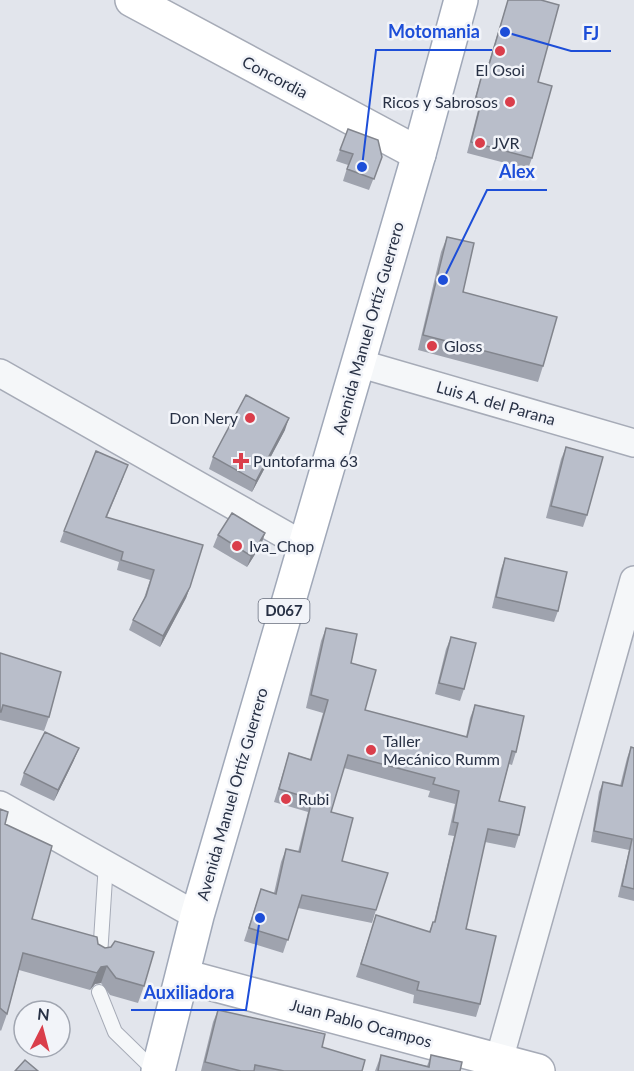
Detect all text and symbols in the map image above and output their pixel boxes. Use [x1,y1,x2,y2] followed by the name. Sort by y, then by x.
[376,14,492,50] callout: Motomania
[571,15,611,51] callout: FJ
[388,20,480,42] text: Motomania
[583,22,599,44] text: FJ
[493,44,507,58] marker: El Osoi
[239,51,311,102] street label: Concordia
[475,60,525,79] place label: El Osoi
[382,92,498,111] place label: Ricos y Sabrosos
[503,95,517,109] marker: Ricos y Sabrosos
[492,133,520,152] place label: JVR
[473,136,487,150] marker: JVR
[487,154,547,190] callout: Alex
[498,160,536,182] text: Alex
[328,219,407,436] street label: Avenida Manuel Ortíz Guerrero
[444,336,482,355] place label: Gloss
[425,339,439,353] marker: Gloss
[434,376,558,429] street label: Luis A. del Parana
[169,408,239,427] place label: Don Nery
[243,411,257,425] marker: Don Nery
[253,451,358,470] place label: Puntofarma 63
[234,454,248,468] marker: Puntofarma 63
[249,536,314,555] place label: Iva_Chop
[230,539,244,553] marker: Iva_Chop
[258,599,310,623] road number: D067
[192,685,271,902] street label: Avenida Manuel Ortíz Guerrero
[383,731,500,768] place label: Taller Mecánico Rumm
[364,743,378,757] marker: Taller Mecánico Rumm
[298,789,329,808] place label: Rubi
[279,792,293,806] marker: Rubi
[131,974,246,1010] callout: Auxiliadora
[143,981,234,1003] text: Auxiliadora
[288,994,434,1051] street label: Juan Pablo Ocampos
[12,999,72,1059] north arrow
[36,1003,51,1024] text: N

